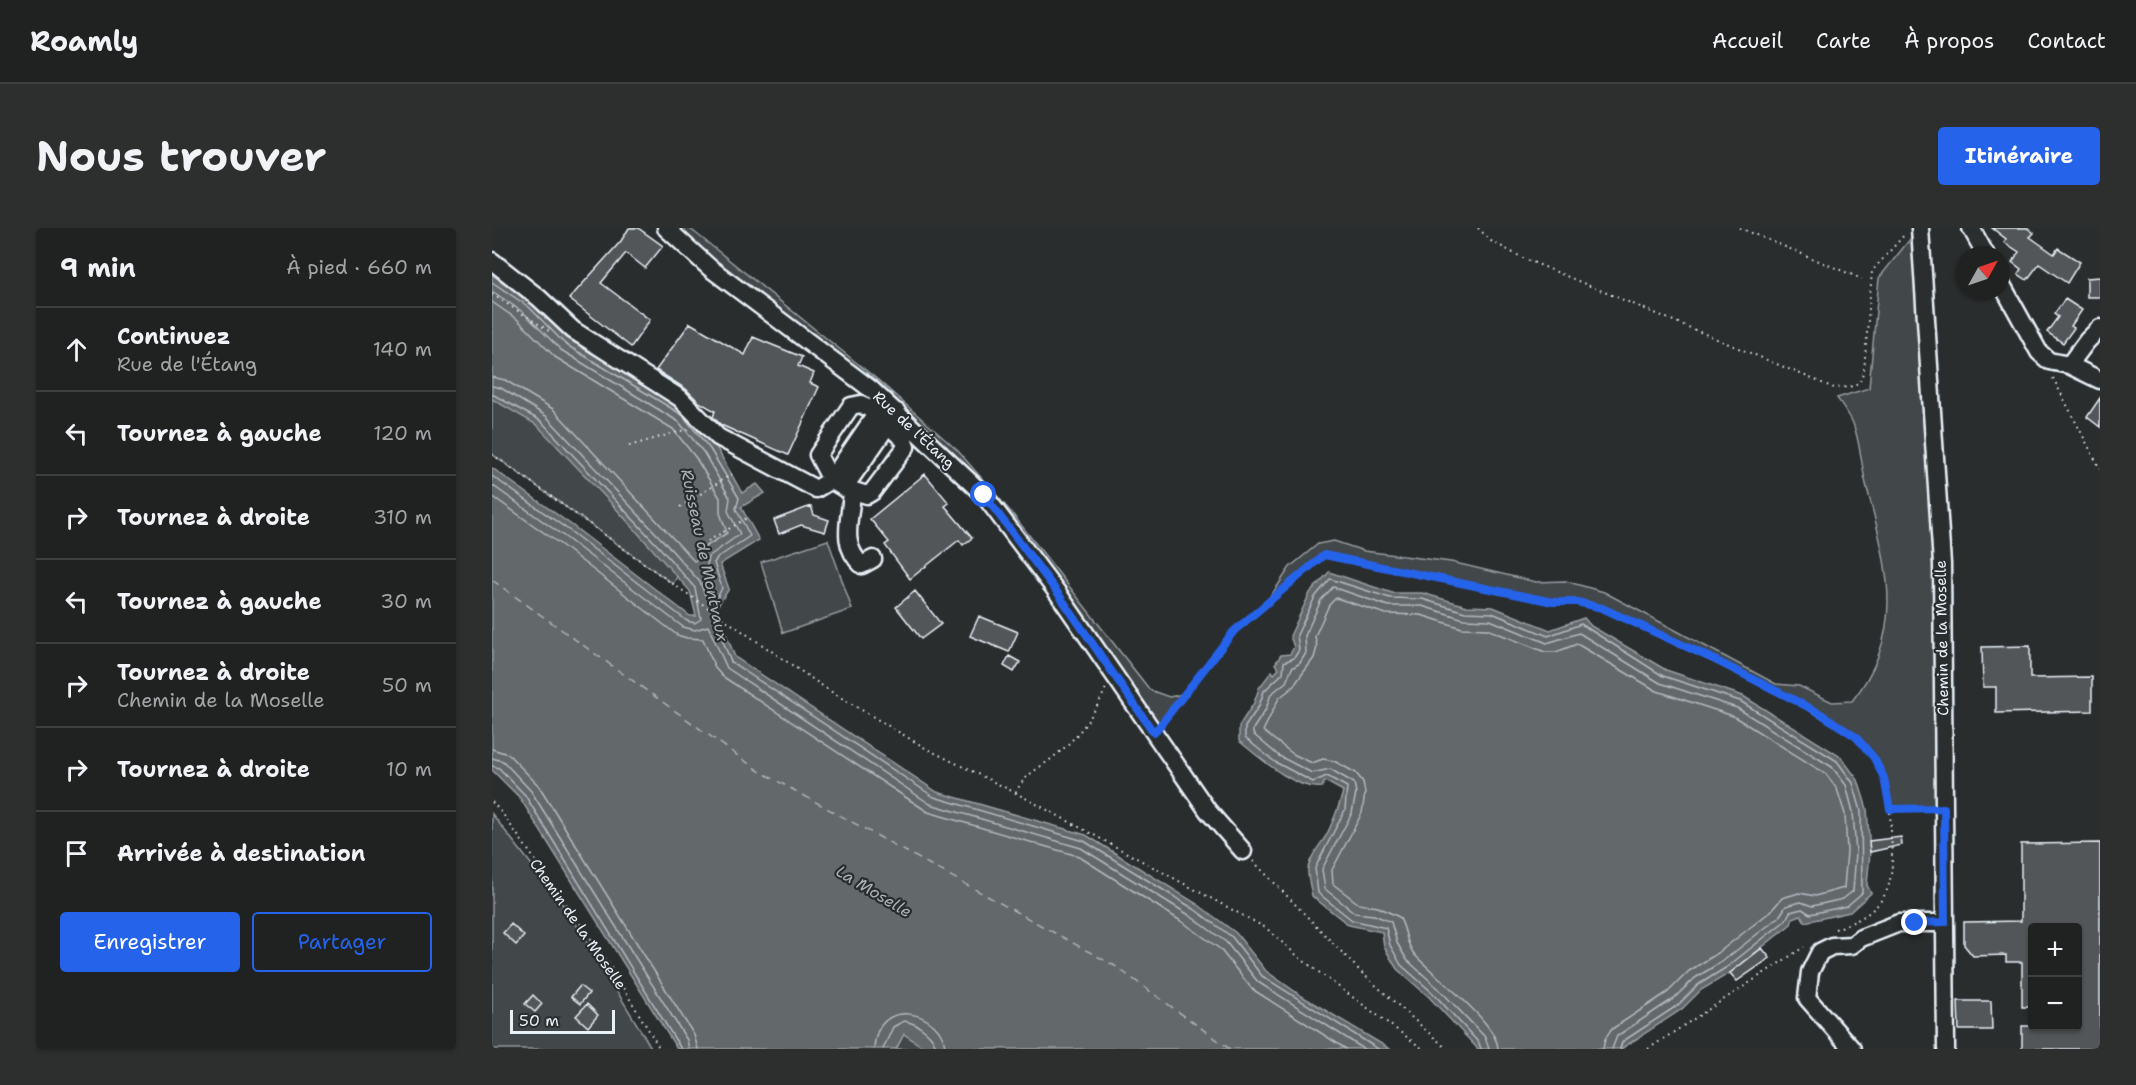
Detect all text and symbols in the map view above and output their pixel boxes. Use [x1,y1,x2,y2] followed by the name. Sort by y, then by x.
[30,22,138,60] text: Roamly
[1712,27,1783,55] text: Accueil
[1816,27,1871,55] text: Carte
[1904,27,1994,55] text: À propos
[2027,27,2106,55] text: Contact
[1938,127,2100,185] button: Itinéraire
[36,128,326,184] text: Nous trouver
[1956,246,2010,300] north arrow
[60,250,136,285] text: 9 min
[286,254,432,280] text: À pied · 660 m
[117,322,230,351] text: Continuez
[60,333,93,366] icon: ahead
[373,336,432,362] text: 140 m
[117,351,257,377] text: Rue de l'Étang
[869,386,960,473] street label: Rue de l'Étang
[60,417,93,450] icon: left
[117,419,322,448] text: Tournez à gauche
[373,420,432,446] text: 120 m
[676,467,733,644] water label: Ruisseau de Montvaux
[970,481,996,507] route start
[60,501,93,534] icon: right
[117,503,310,532] text: Tournez à droite
[373,504,432,530] text: 310 m
[1931,560,1953,716] street label: Chemin de la Moselle
[60,585,93,618] icon: left
[117,587,322,616] text: Tournez à gauche
[380,588,432,614] text: 30 m
[117,658,310,687] text: Tournez à droite
[60,669,93,702] icon: right
[382,672,432,698] text: 50 m
[117,687,324,713] text: Chemin de la Moselle
[60,753,93,786] icon: right
[117,755,310,784] text: Tournez à droite
[386,756,432,782] text: 10 m
[60,837,93,870] icon: arrive
[117,839,365,868] text: Arrivée à destination
[525,855,631,993] street label: Chemin de la Moselle
[832,861,915,922] water label: La Moselle
[1901,909,1927,935] route end
[60,912,240,972] button: Enregistrer
[252,912,432,972] button: Partager
[2028,923,2082,1031] map controls
[2028,923,2082,977] button: +
[2028,977,2082,1031] button: −
[510,1007,615,1034] scale bar
[519,1010,559,1031] text: 50 m

